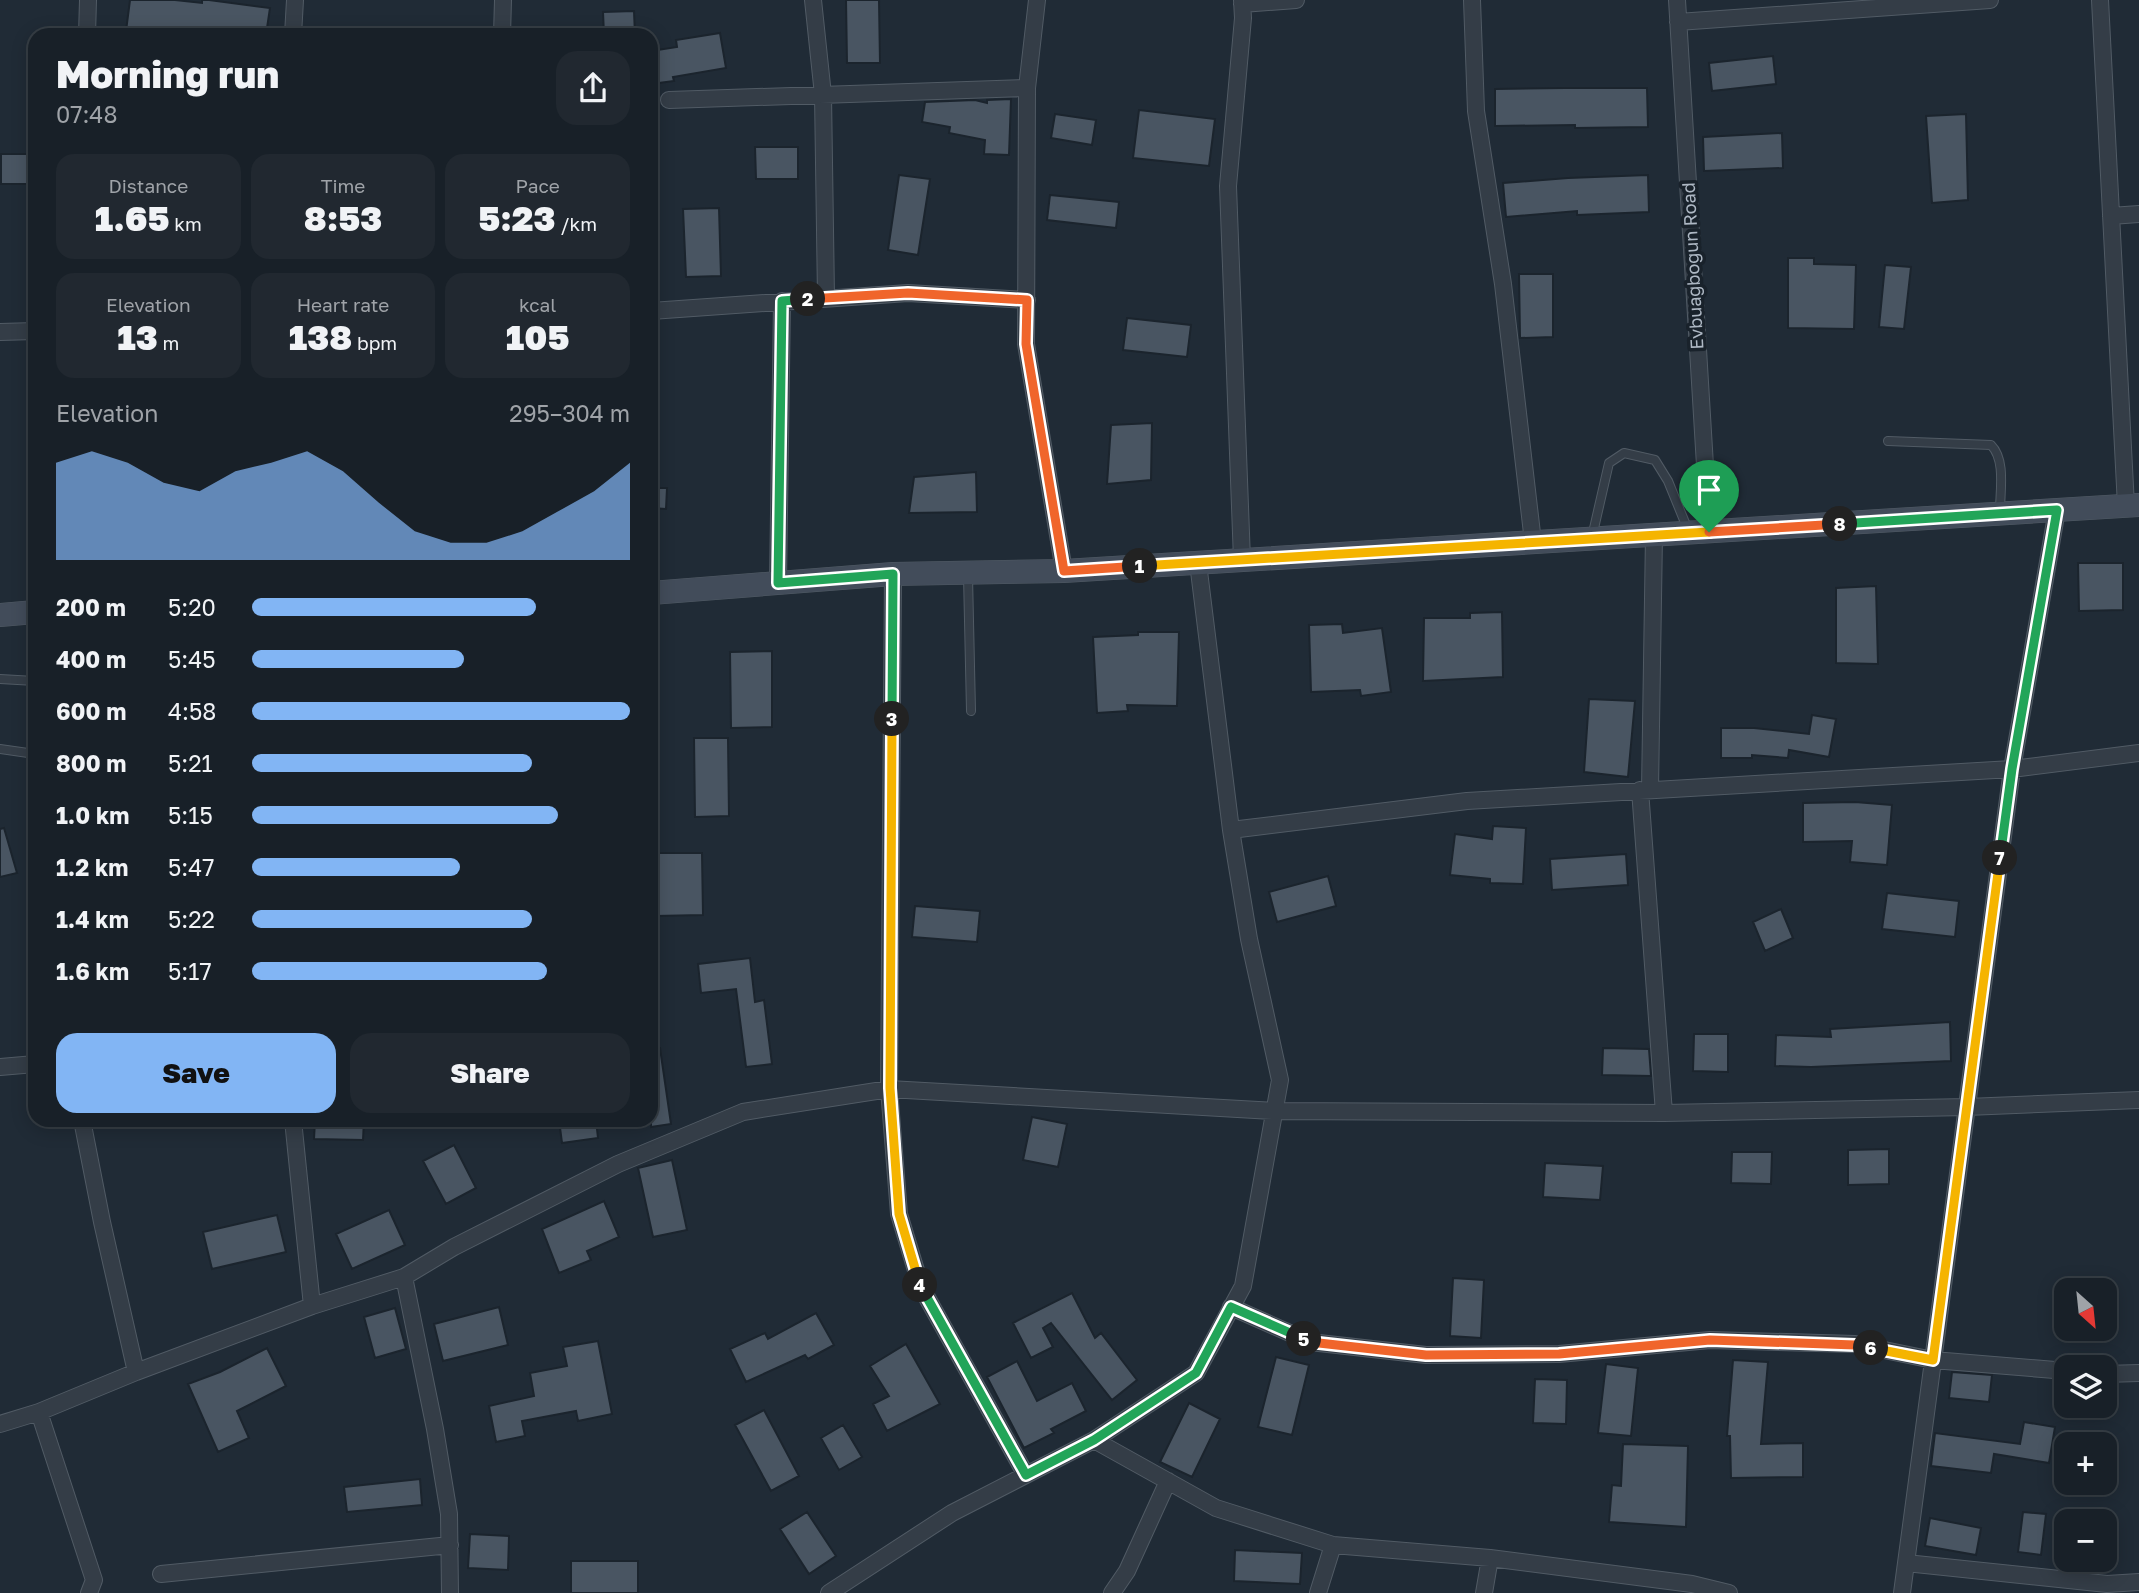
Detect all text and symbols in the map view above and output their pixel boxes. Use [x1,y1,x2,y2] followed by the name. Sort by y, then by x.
[56,51,279,96] text: Morning run
[556,51,630,125] button: share
[56,100,117,128] text: 07:48
[108,174,188,197] text: Distance
[321,174,365,197] text: Time
[515,174,560,197] text: Pace
[1677,182,1707,350] street label: Evbuagbogun Road
[95,197,170,239] text: 1.65
[304,197,382,239] text: 8:53
[478,197,556,239] text: 5:23
[170,212,202,235] text: km
[556,212,597,235] text: /km
[790,282,826,316] pin: 2
[802,287,813,310] text: 2
[106,293,191,316] text: Elevation
[297,293,389,316] text: Heart rate
[519,293,556,316] text: kcal
[117,316,158,358] text: 13
[289,316,352,358] text: 138
[506,316,569,358] text: 105
[158,331,179,354] text: m
[352,331,397,354] text: bpm
[56,399,158,427] text: Elevation
[509,399,630,427] text: 295–304 m
[1679,460,1739,532] pin
[1690,471,1728,509] icon: arrive
[1822,506,1857,542] pin: 8
[1833,512,1846,535] text: 8
[1122,548,1158,584] pin: 1
[1135,554,1144,577] text: 1
[56,593,126,621] text: 200 m
[168,593,216,621] text: 5:20
[56,645,126,673] text: 400 m
[168,645,216,673] text: 5:45
[56,697,126,725] text: 600 m
[168,697,216,725] text: 4:58
[874,702,910,736] pin: 3
[886,707,897,730] text: 3
[56,749,127,777] text: 800 m
[168,749,213,777] text: 5:21
[56,801,129,829] text: 1.0 km
[168,801,213,829] text: 5:15
[1982,840,2018,876] pin: 7
[1994,846,2005,869] text: 7
[56,853,128,881] text: 1.2 km
[168,853,214,881] text: 5:47
[56,905,129,933] text: 1.4 km
[168,905,215,933] text: 5:22
[56,957,129,985] text: 1.6 km
[168,957,212,985] text: 5:17
[56,1033,336,1113] button: Save
[350,1033,630,1113] button: Share
[902,1268,937,1302] pin: 4
[914,1273,925,1296] text: 4
[2054,1278,2118,1340] north arrow
[2054,1278,2117,1572] map controls
[1286,1322,1322,1356] pin: 5
[1298,1327,1309,1350] text: 5
[1854,1330,1888,1366] pin: 6
[1864,1336,1877,1359] text: 6
[2054,1355,2117,1418] button: layers
[2054,1432,2117,1495] button: +
[2054,1509,2117,1572] button: −

